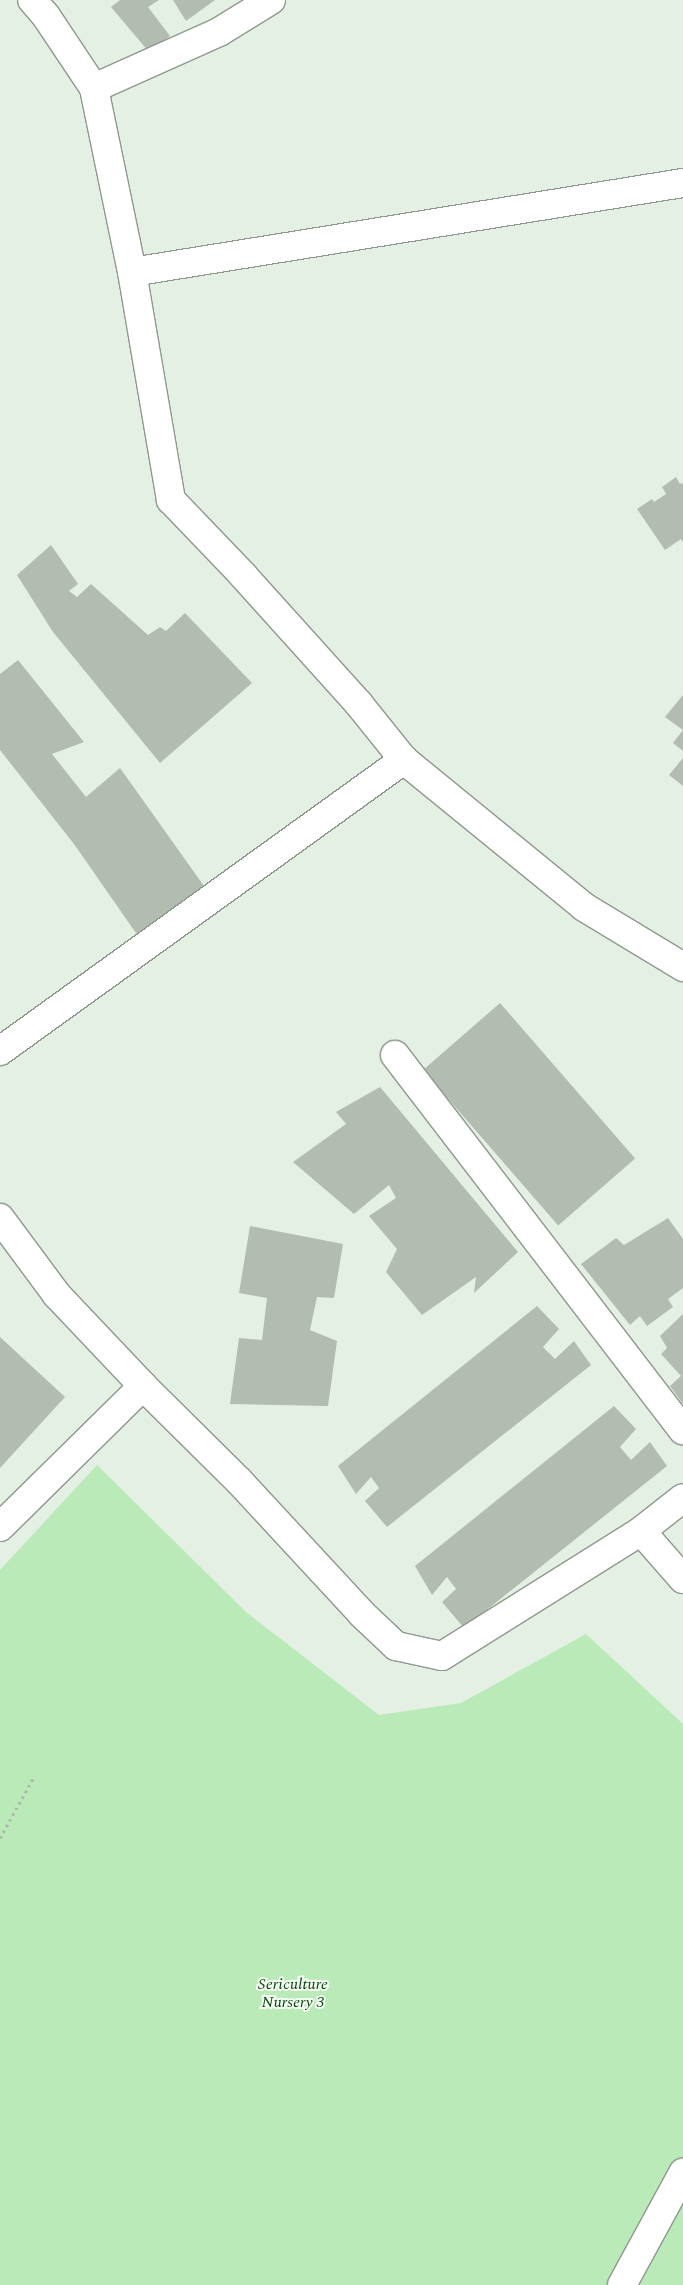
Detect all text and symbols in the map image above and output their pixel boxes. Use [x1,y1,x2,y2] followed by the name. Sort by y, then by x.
[258,1974,328,2012] park label: Sericulture Nursery 3

